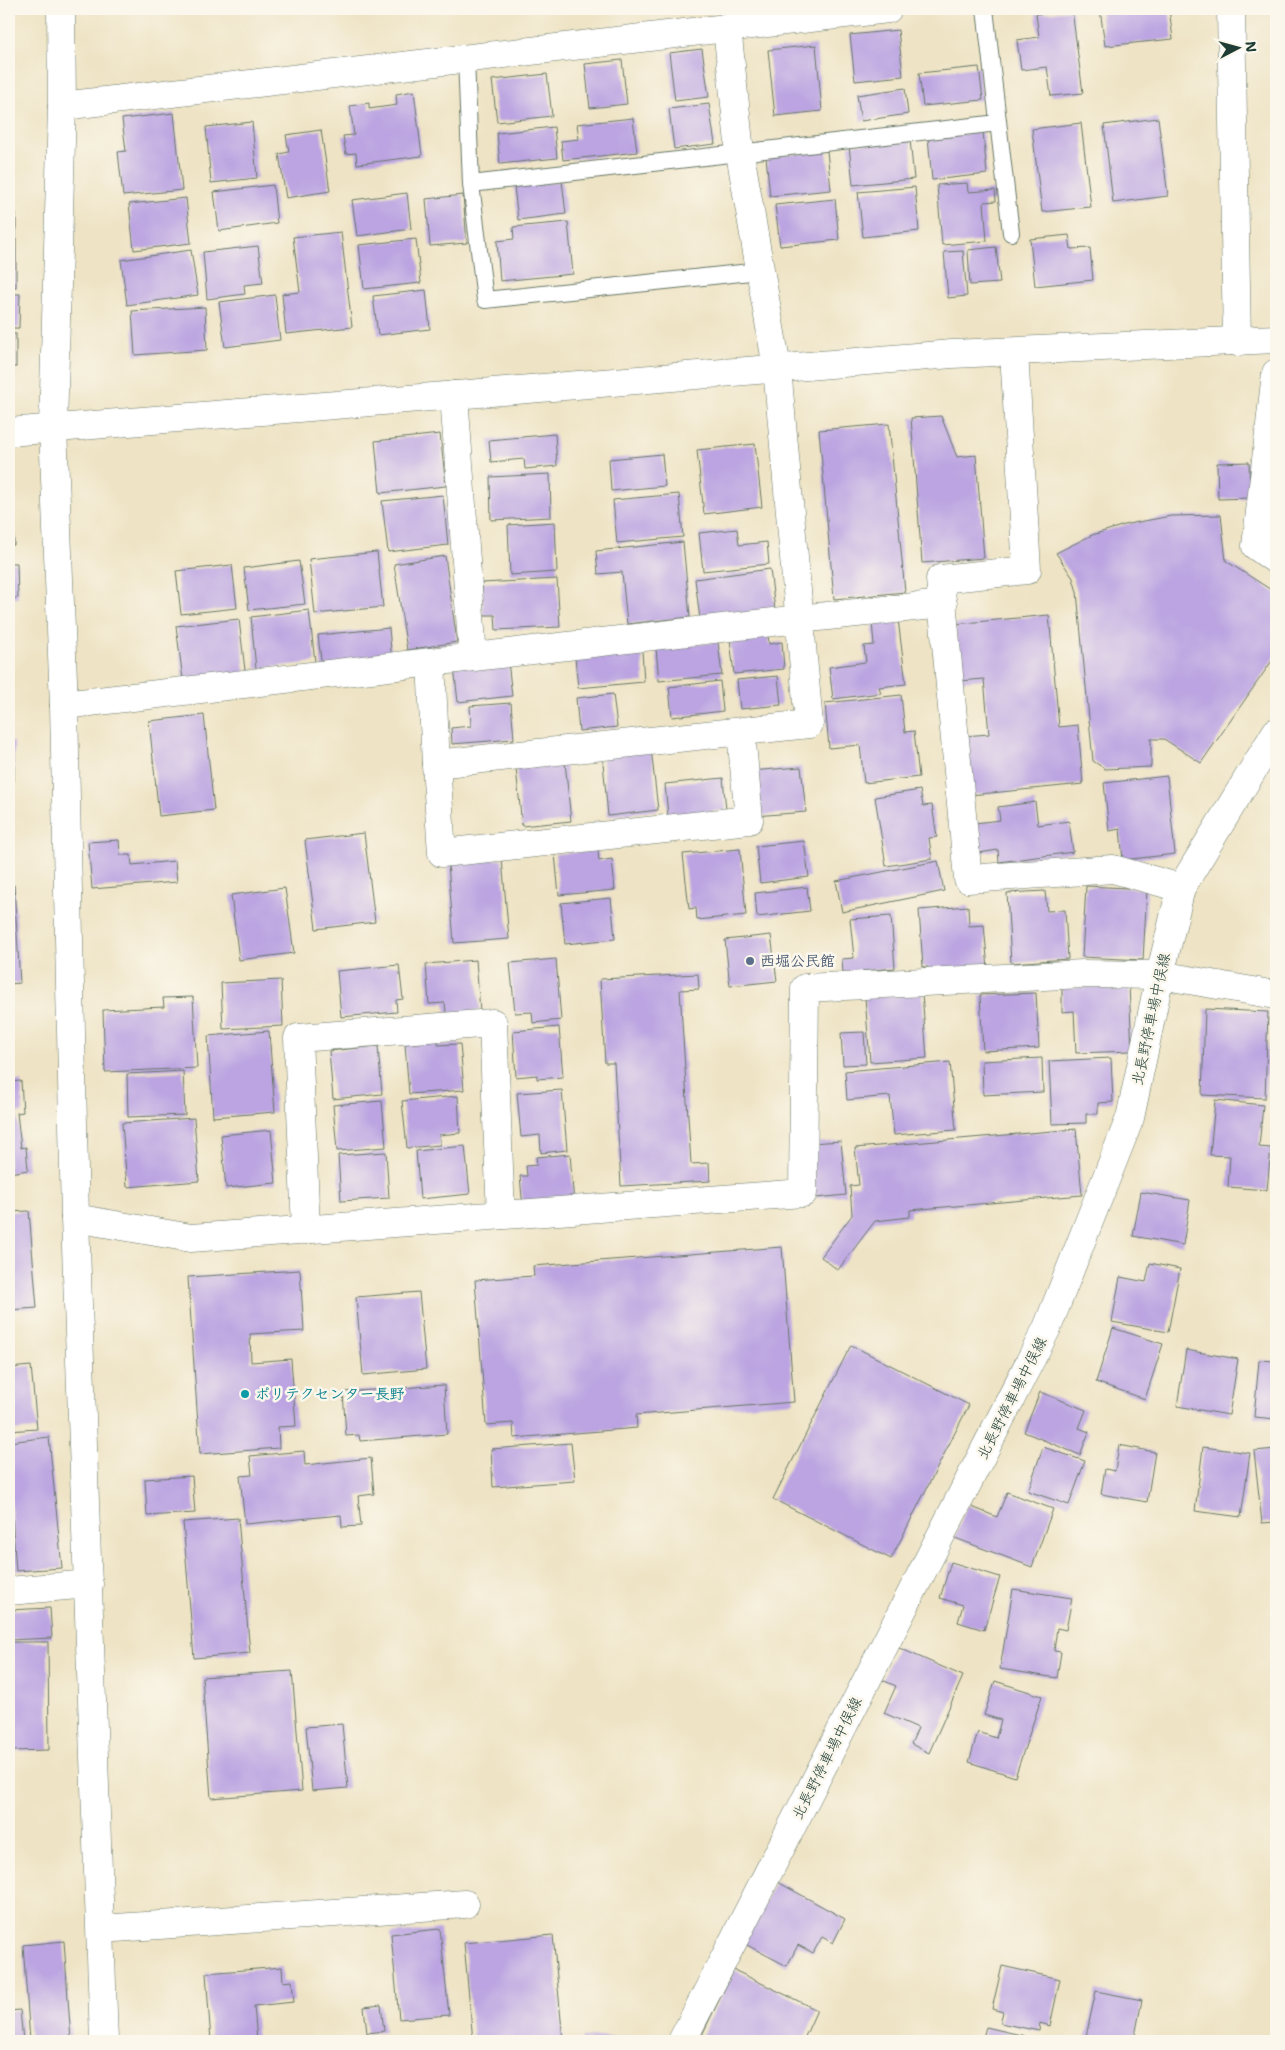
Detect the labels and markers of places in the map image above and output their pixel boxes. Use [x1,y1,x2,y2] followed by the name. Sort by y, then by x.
[760,951,835,971] place label: 西堀公民館
[744,955,756,967] marker: 西堀公民館
[255,1384,404,1404] place label: ポリテクセンター長野
[239,1388,251,1400] marker: ポリテクセンター長野

